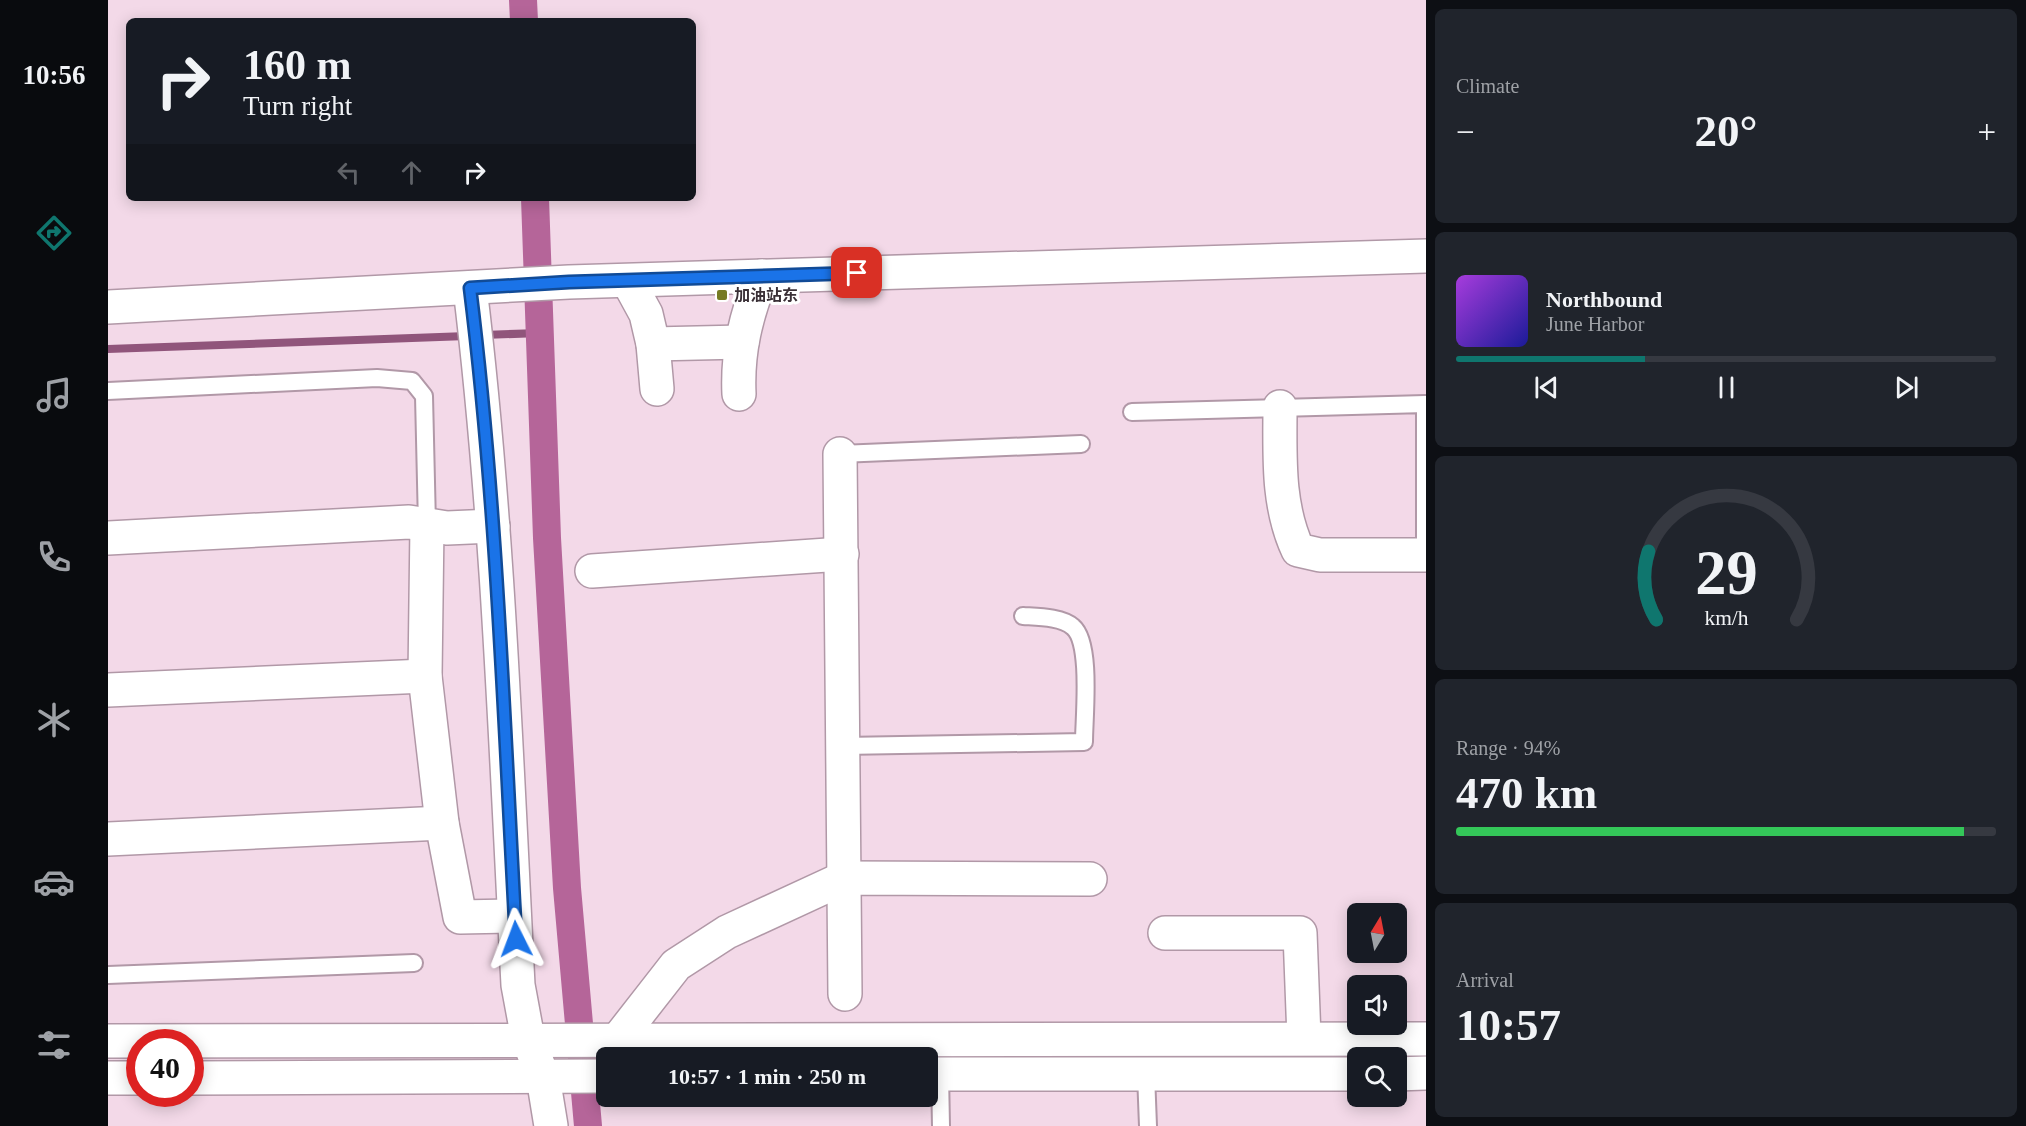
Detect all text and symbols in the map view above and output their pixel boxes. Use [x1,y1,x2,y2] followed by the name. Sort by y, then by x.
[144,42,222,120] icon: right
[243,42,352,88] text: 160 m
[23,60,86,90] text: 10:56
[1456,75,1519,97] text: Climate
[243,91,352,121] text: Turn right
[1695,106,1758,156] text: 20°
[1456,114,1475,150] text: −
[1977,114,1996,150] text: +
[332,156,365,189] icon: left
[395,156,428,189] icon: ahead
[458,156,491,189] icon: right
[33,212,75,254] icon: directions
[831,247,882,298] pin
[840,256,873,289] icon: arrive
[734,287,798,304] place label: 加油站东
[1546,287,1662,312] text: Northbound
[715,288,729,302] marker: 加油站东
[1546,313,1644,335] text: June Harbor
[1530,371,1563,404] icon: previous
[1710,371,1743,404] icon: pause
[1890,371,1923,404] icon: next
[33,374,75,416] icon: music
[33,536,75,578] icon: phone
[1695,538,1757,607] text: 29
[1704,606,1748,630] text: km/h
[33,699,75,741] icon: climate
[1456,737,1560,759] text: Range · 94%
[1456,768,1597,818] text: 470 km
[33,861,75,903] icon: car
[1347,903,1407,963] north arrow
[1347,903,1407,1107] map controls
[484,907,548,971] position arrow
[1456,969,1514,991] text: Arrival
[1347,975,1407,1035] button: sound
[1456,1000,1561,1050] text: 10:57
[33,1024,75,1066] icon: filters
[126,1029,204,1107] speed limit sign: 40
[1347,1047,1407,1107] button: search
[668,1064,866,1089] text: 10:57 · 1 min · 250 m

